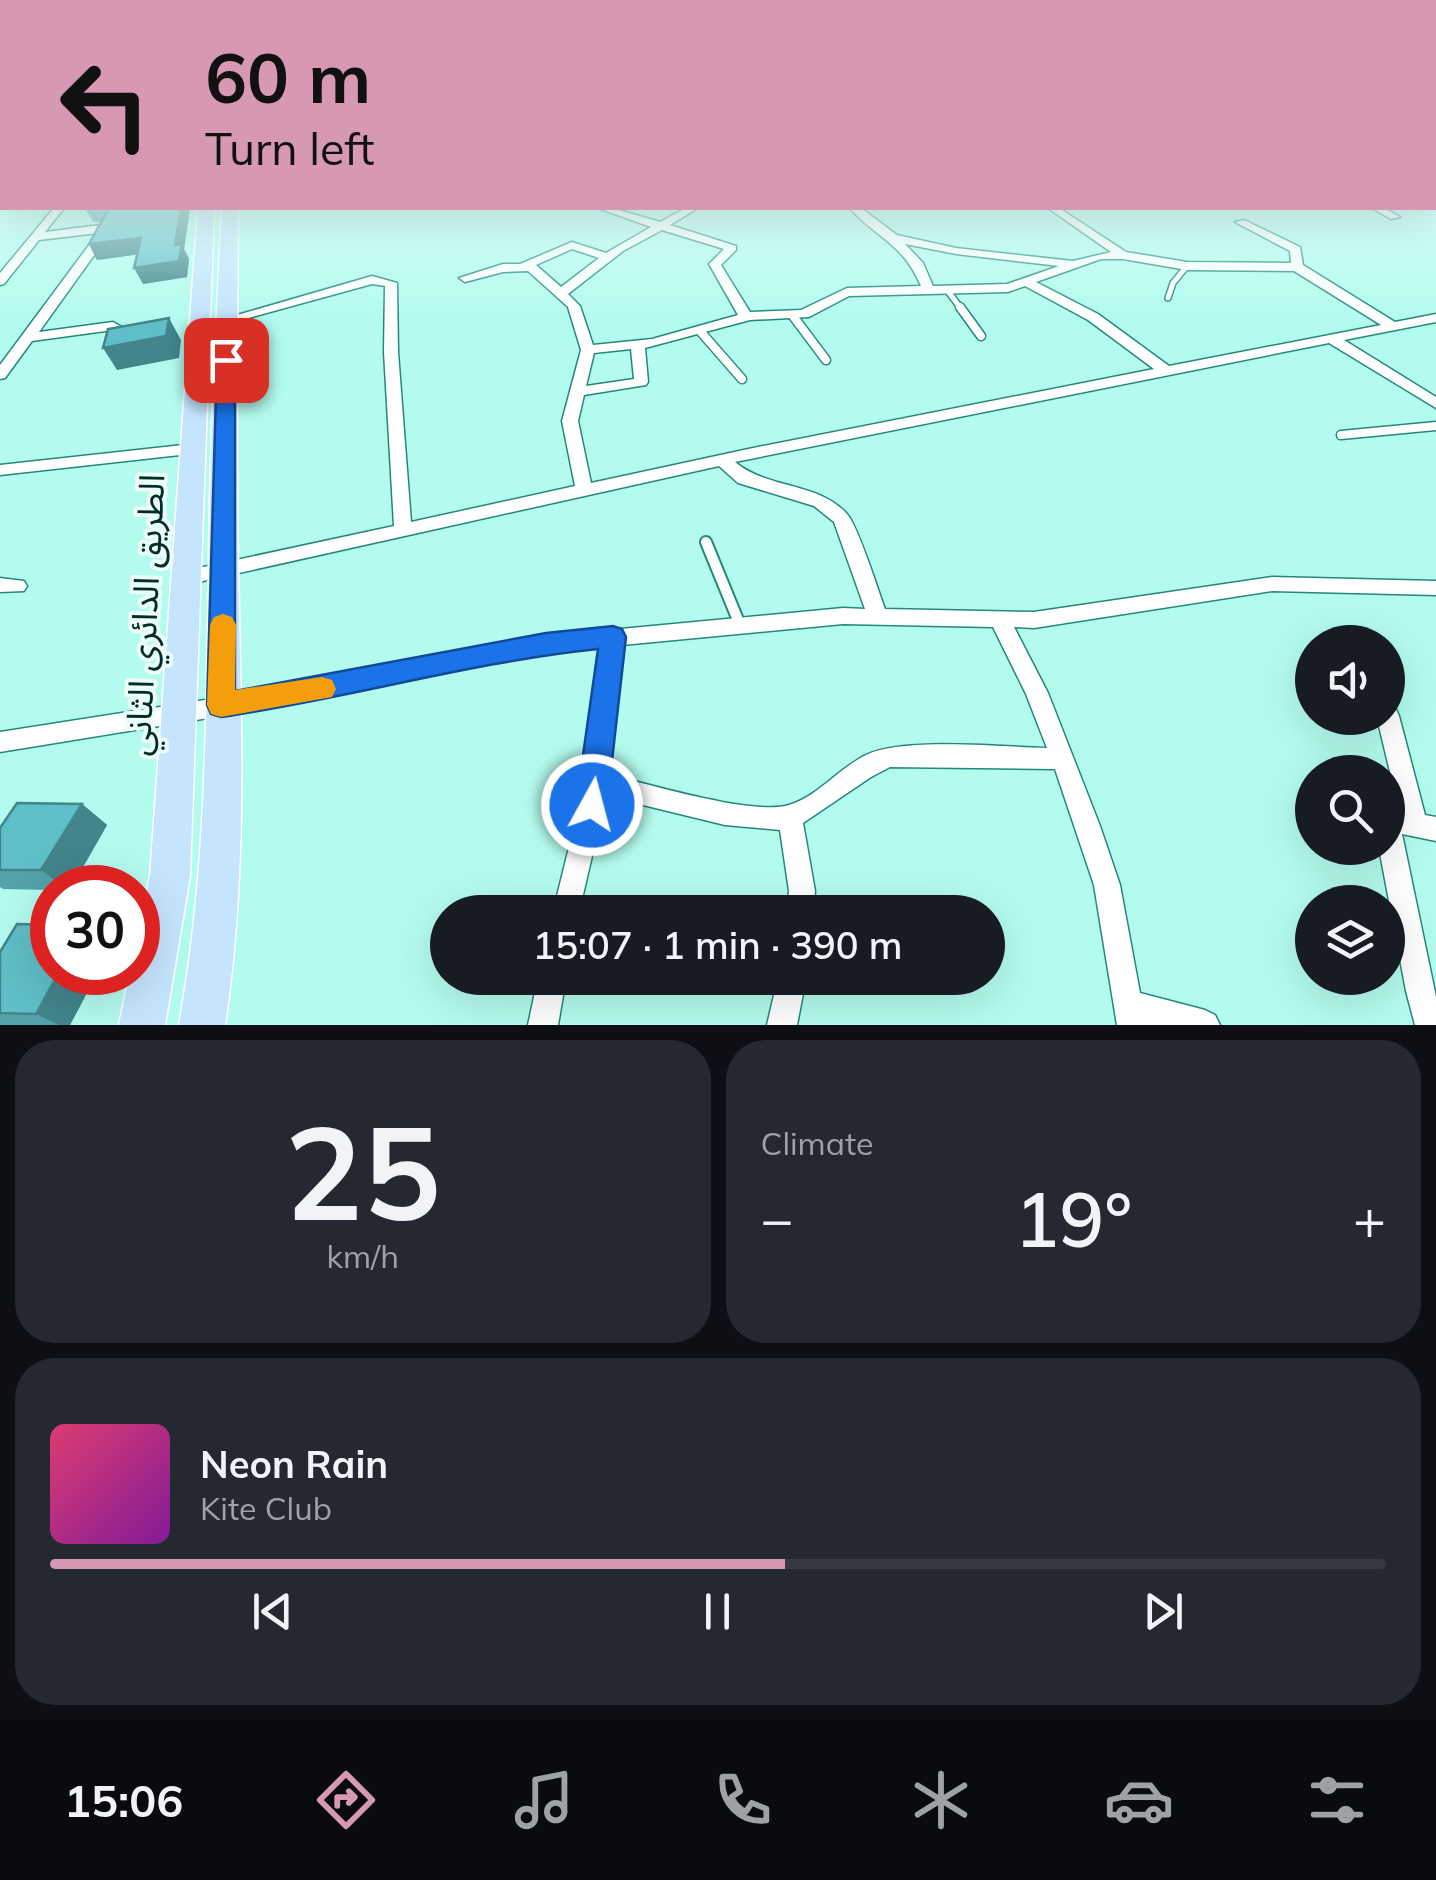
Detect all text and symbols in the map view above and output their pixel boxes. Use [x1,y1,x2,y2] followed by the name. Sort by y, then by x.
[205,33,371,121] text: 60 m
[40,40,170,170] icon: left
[205,120,374,176] text: Turn left
[184,318,269,403] pin
[199,333,254,388] icon: arrive
[115,473,179,757] street label: الطريق الدائري الثاني
[1295,625,1405,995] map controls
[1295,625,1405,735] button: sound
[540,753,644,857] position arrow
[1295,755,1405,865] button: search
[30,865,160,995] speed limit sign: 30
[1295,885,1405,995] button: layers
[532,921,903,969] text: 15:07 · 1 min · 390 m
[285,1089,441,1253] text: 25
[761,1123,873,1163] text: Climate
[1014,1172,1132,1266] text: 19°
[761,1184,794,1253] text: −
[1353,1184,1386,1253] text: +
[327,1236,399,1276] text: km/h
[200,1440,388,1488] text: Neon Rain
[200,1488,332,1528] text: Kite Club
[245,1584,300,1639] icon: previous
[690,1584,745,1639] icon: pause
[1136,1584,1191,1639] icon: next
[311,1765,381,1835] icon: directions
[509,1765,579,1835] icon: music
[708,1765,778,1835] icon: phone
[906,1765,976,1835] icon: climate
[1104,1765,1174,1835] icon: car
[1302,1765,1372,1835] icon: filters
[64,1772,183,1828] text: 15:06

